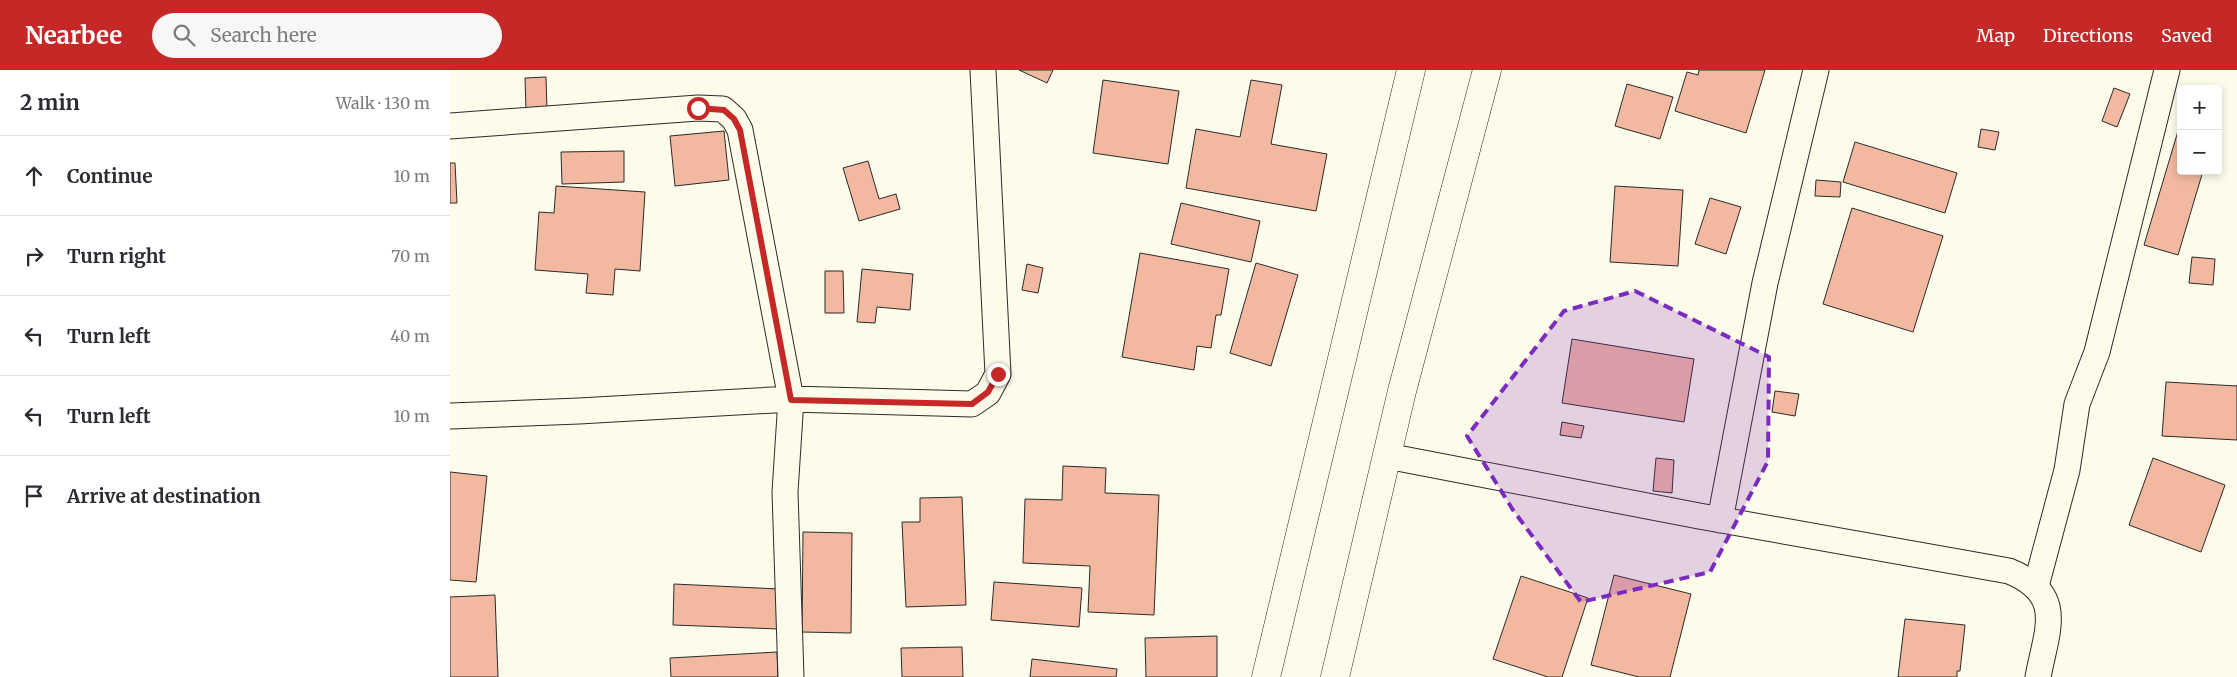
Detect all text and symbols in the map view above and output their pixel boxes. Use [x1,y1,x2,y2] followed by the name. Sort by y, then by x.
[152,13,502,58] search box
[25,20,122,51] text: Nearbee
[170,21,198,49] icon: search
[210,23,317,47] text: Search here
[1977,24,2015,47] text: Map
[2043,24,2133,47] text: Directions
[2161,24,2212,47] text: Saved
[2177,85,2222,175] map controls
[2177,85,2222,130] button: +
[20,89,80,116] text: 2 min
[336,93,430,113] text: Walk · 130 m
[687,97,710,120] route start
[2177,130,2222,175] button: −
[20,162,48,190] icon: ahead
[67,164,153,188] text: Continue
[393,166,430,186] text: 10 m
[20,242,48,270] icon: right
[67,244,166,268] text: Turn right
[391,246,430,266] text: 70 m
[20,322,48,350] icon: left
[67,324,151,348] text: Turn left
[390,326,430,346] text: 40 m
[987,363,1010,386] route end
[20,402,48,430] icon: left
[67,404,151,428] text: Turn left
[393,406,430,426] text: 10 m
[20,482,48,510] icon: arrive
[67,484,261,508] text: Arrive at destination

